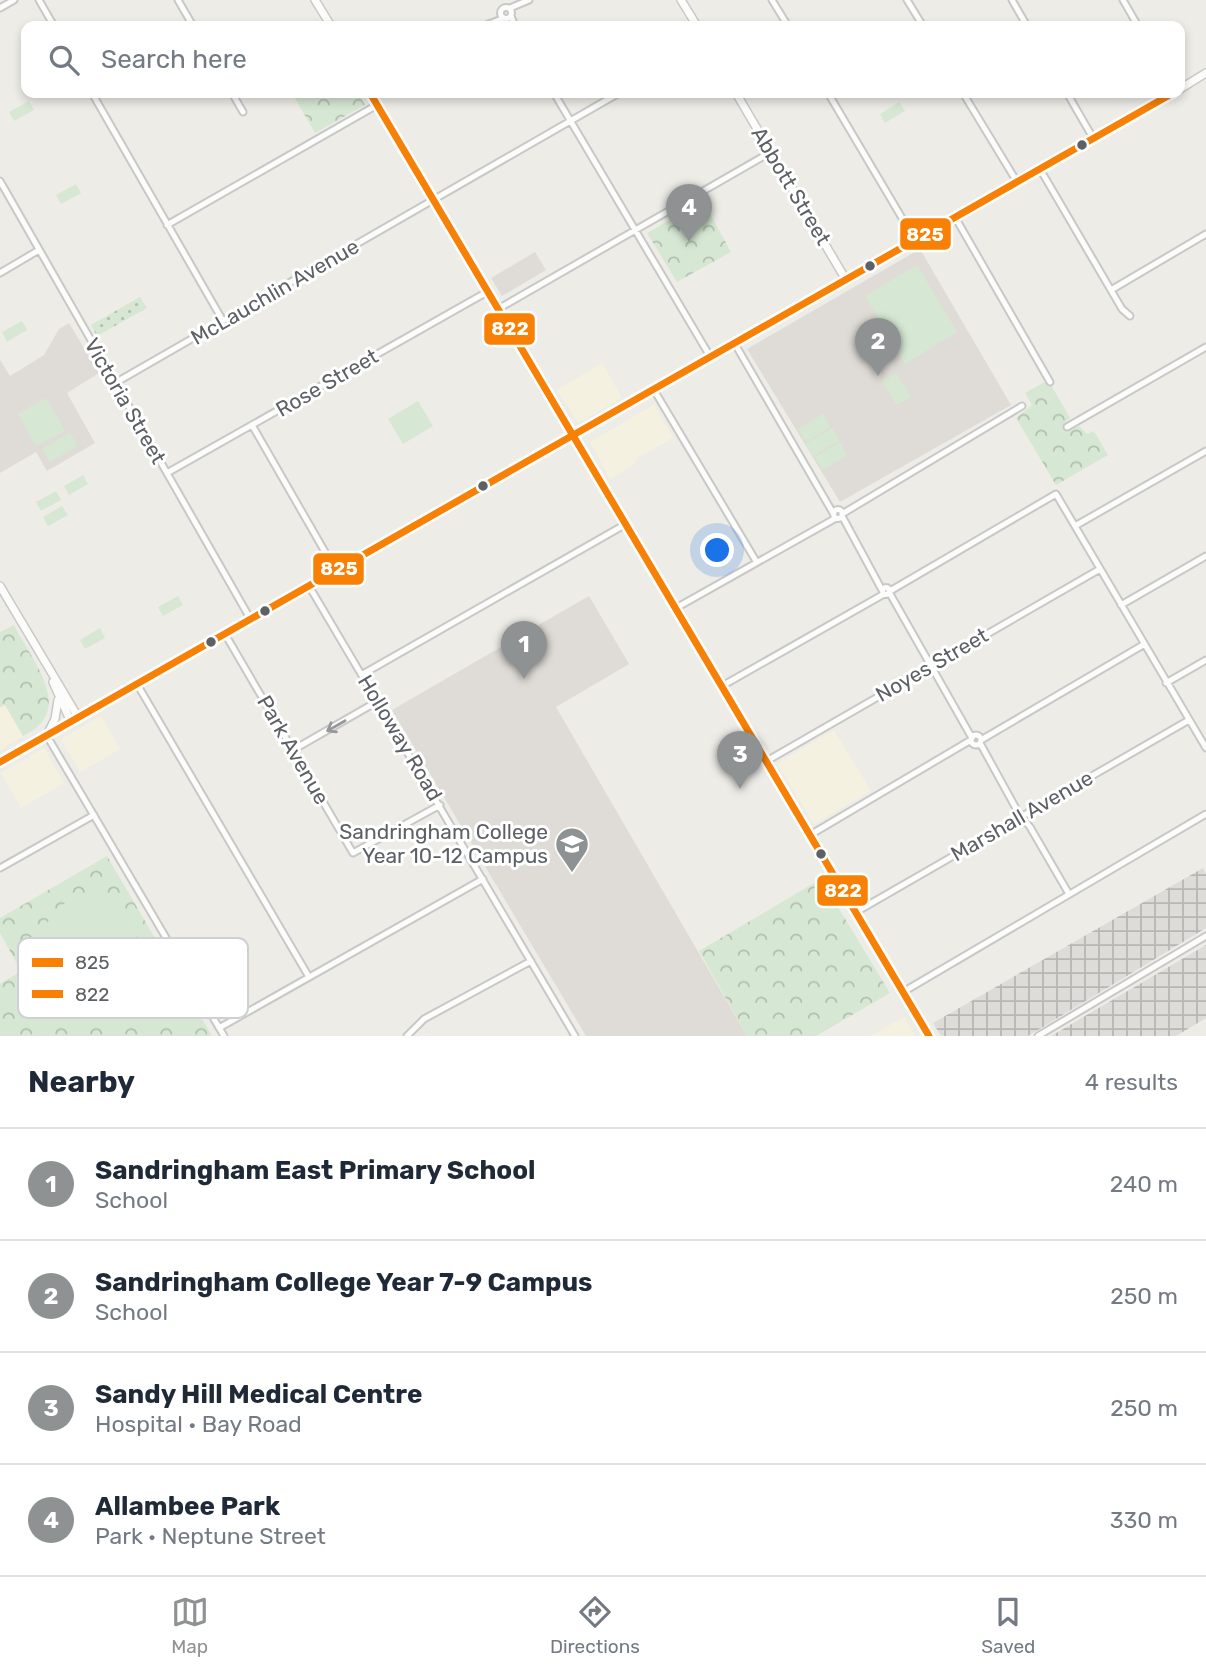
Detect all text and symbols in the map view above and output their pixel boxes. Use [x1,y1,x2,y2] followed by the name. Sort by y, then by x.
[21,21,1185,98] search box
[45,41,83,79] icon: search
[101,44,247,75] text: Search here
[746,122,836,249] street label: Abbott Street
[1075,138,1089,152] unlabelled marker
[666,184,712,242] pin: 4
[899,217,952,251] line badge: 825
[906,223,944,246] text: 825
[186,233,363,350] street label: McLauchlin Avenue
[863,259,877,273] unlabelled marker
[483,312,536,346] line badge: 822
[491,317,529,340] text: 822
[855,318,901,376] pin: 2
[79,333,172,468] street label: Victoria Street
[271,343,382,422] street label: Rose Street
[476,479,490,493] unlabelled marker
[700,533,734,567] your location
[312,552,365,586] line badge: 825
[320,557,358,580] text: 825
[258,604,272,618] unlabelled marker
[501,621,547,679] pin: 1
[871,622,992,707] street label: Noyes Street
[204,635,218,649] unlabelled marker
[353,670,448,805] street label: Holloway Road
[252,691,335,809] street label: Park Avenue
[326,719,346,733] one-way arrow
[717,731,763,789] pin: 3
[946,765,1097,866] street label: Marshall Avenue
[339,819,548,868] place label: Sandringham College Year 10-12 Campus
[553,825,591,874] school or university icon: Sandringham College Year 10-12 Campus
[814,847,828,861] unlabelled marker
[816,874,869,907] line badge: 822
[824,879,862,902] text: 822
[18,938,248,1018] legend
[75,951,110,974] text: 825
[75,983,109,1006] text: 822
[28,1064,135,1100] text: Nearby
[1085,1068,1178,1096] text: 4 results
[95,1155,536,1186] text: Sandringham East Primary School
[45,1170,57,1198] text: 1
[1110,1170,1178,1198] text: 240 m
[95,1186,168,1214] text: School
[95,1267,592,1298] text: Sandringham College Year 7-9 Campus
[44,1282,58,1310] text: 2
[1110,1282,1178,1310] text: 250 m
[95,1298,168,1326] text: School
[95,1379,422,1410] text: Sandy Hill Medical Centre
[43,1394,59,1422] text: 3
[1110,1394,1178,1422] text: 250 m
[95,1410,302,1438] text: Hospital · Bay Road
[95,1491,280,1522] text: Allambee Park
[43,1506,59,1534] text: 4
[1110,1506,1178,1534] text: 330 m
[95,1522,326,1550] text: Park · Neptune Street
[171,1593,209,1658] tab: Map
[550,1593,640,1658] tab: Directions
[981,1593,1035,1658] tab: Saved

